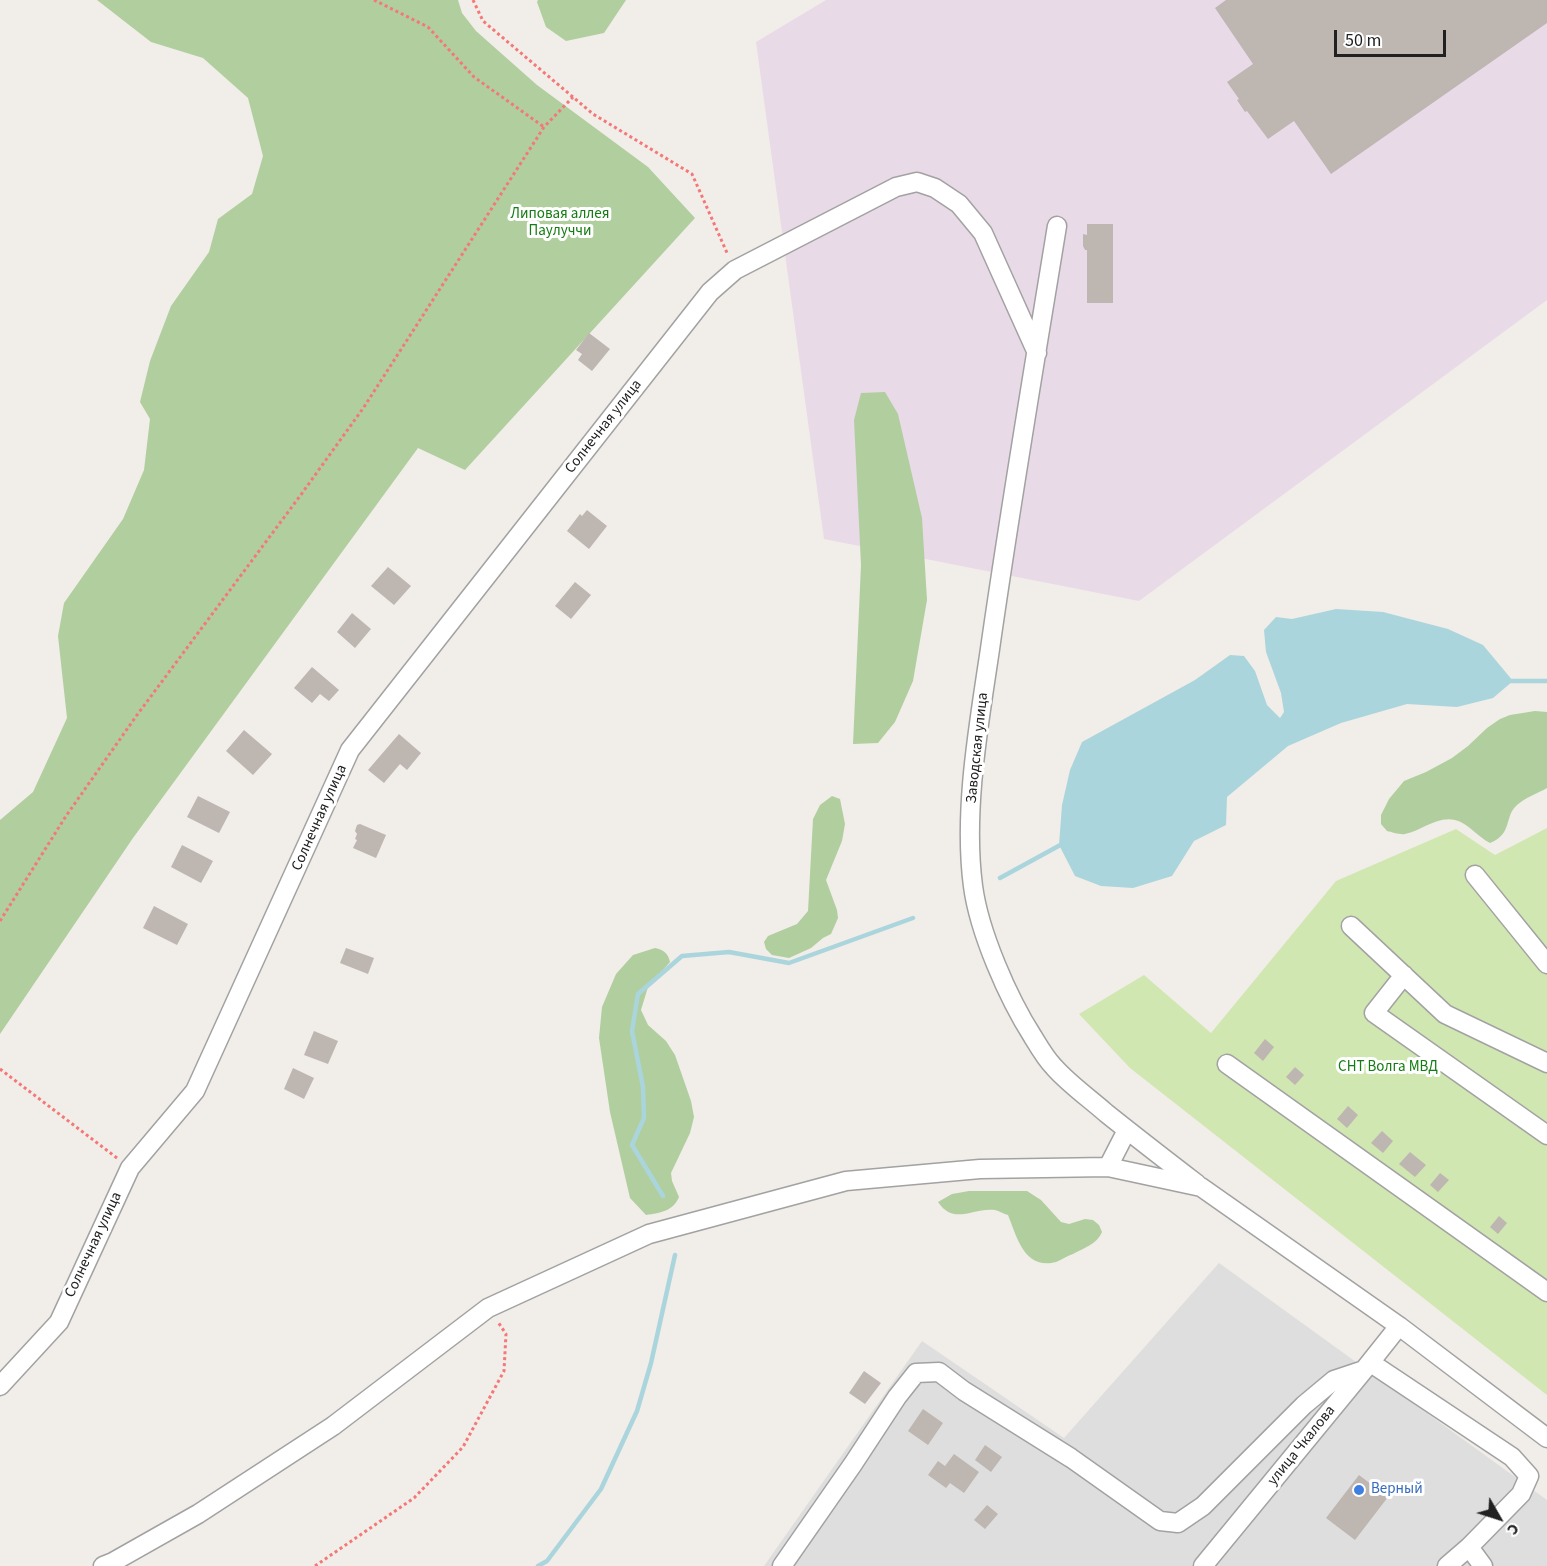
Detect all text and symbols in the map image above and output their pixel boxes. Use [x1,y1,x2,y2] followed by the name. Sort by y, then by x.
[1337,18,1450,56] scale bar
[1345,28,1381,53] text: 50 m
[511,206,609,241] park label: Липовая аллея Паулуччи
[562,376,646,478] street label: Солнечная улица
[963,692,993,804] street label: Заводская улица
[289,762,351,874] street label: Солнечная улица
[1338,1059,1438,1077] park label: СНТ Волга МВД
[62,1189,126,1301] street label: Солнечная улица
[1264,1402,1340,1490] street label: улица Чкалова
[1371,1481,1423,1499] place label: Верный
[1352,1483,1366,1497] marker: Верный
[1469,1488,1529,1548] north arrow
[1502,1519,1524,1540] text: С

